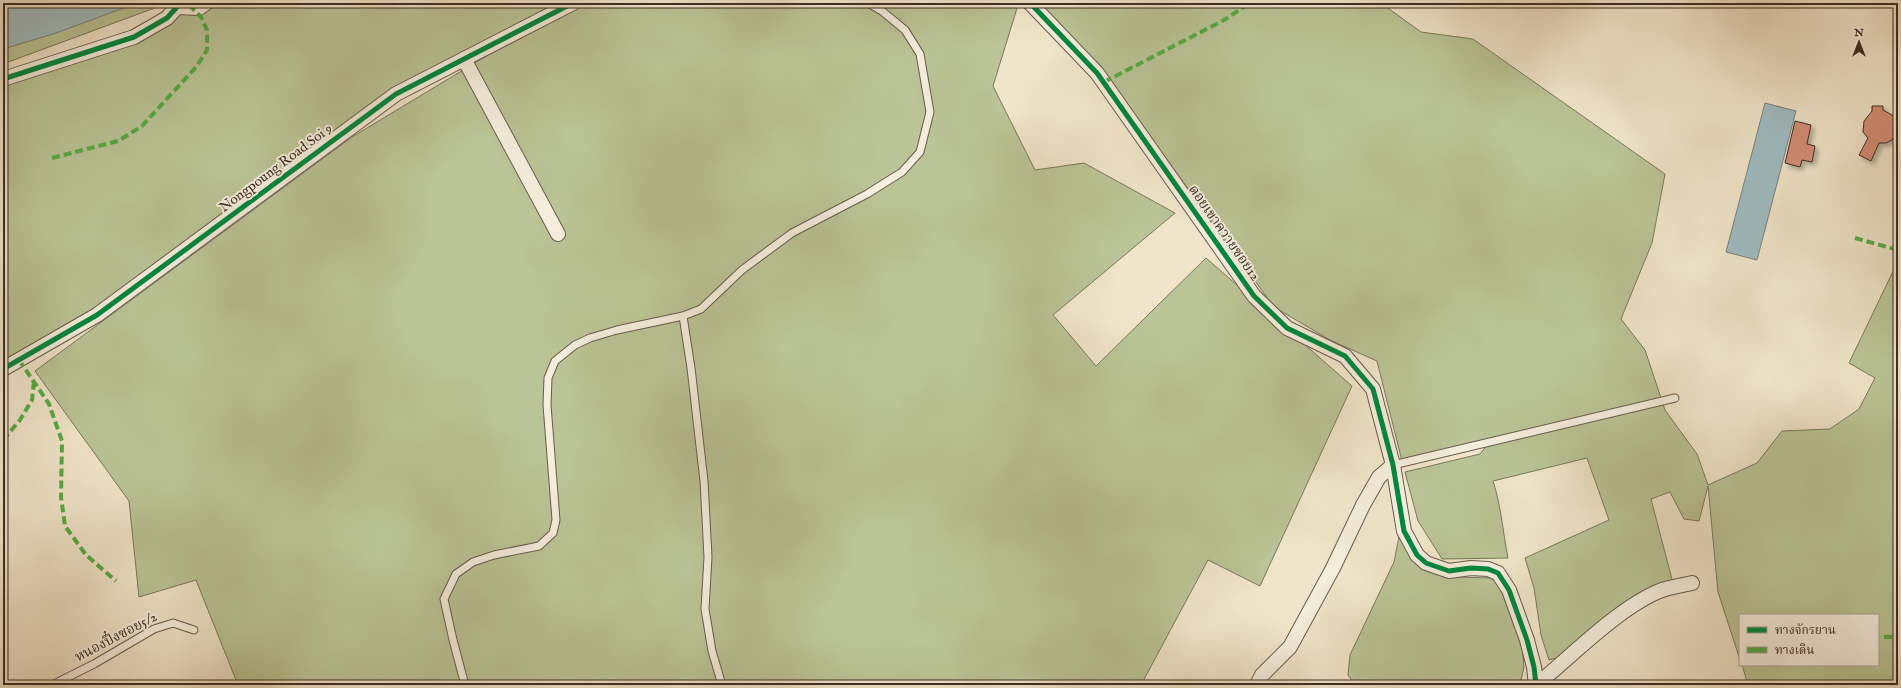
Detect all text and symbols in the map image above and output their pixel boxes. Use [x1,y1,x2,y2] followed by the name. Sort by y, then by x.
[1839,22,1879,62] north arrow
[1853,26,1864,40] text: N
[216,120,336,216] street label: Nongpoung Road Soi 9
[1184,181,1264,285] street label: ดอยเขาควายซอย12
[71,606,160,666] street label: หนองปึ๋งซอย5/2
[1739,614,1879,666] legend
[1775,623,1836,638] text: ทางจักรยาน
[1775,643,1814,658] text: ทางเดิน

